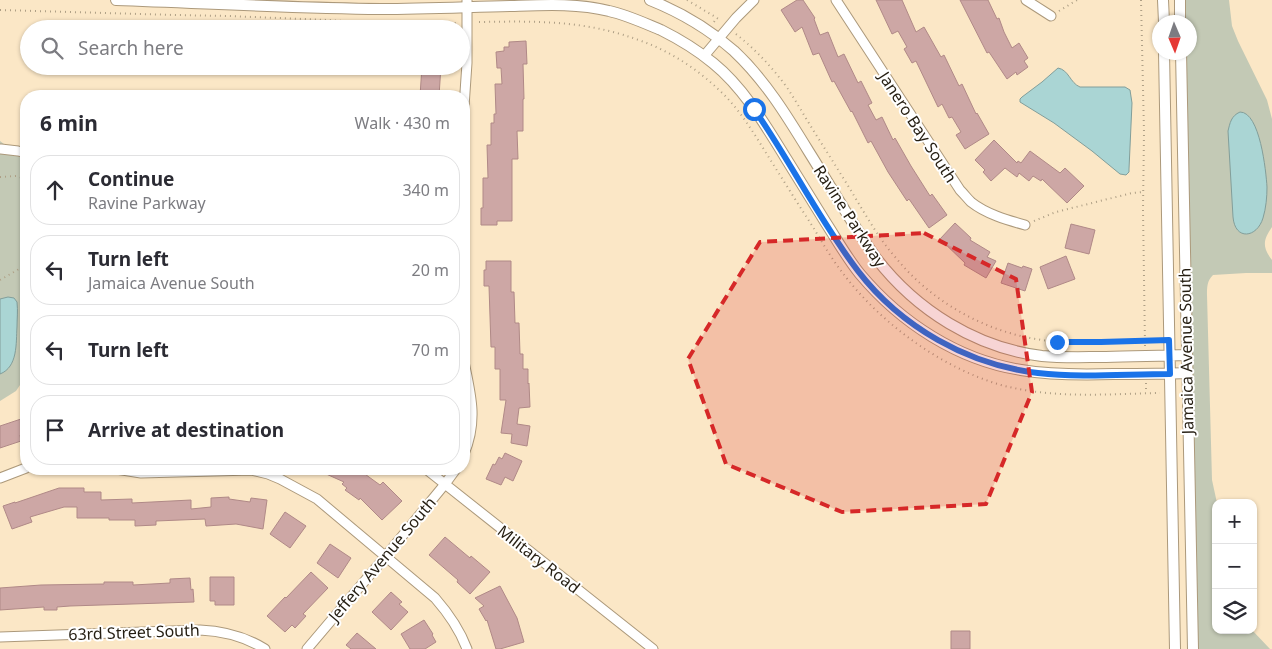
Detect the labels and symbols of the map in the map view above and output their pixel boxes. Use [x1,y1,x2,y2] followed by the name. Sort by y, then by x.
[1152,15,1197,60] north arrow
[873,66,962,187] street label: Janero Bay South
[743,98,766,121] route start
[809,161,892,272] street label: Ravine Parkway
[1174,268,1198,436] street label: Jamaica Avenue South
[1046,331,1069,354] route end
[322,492,441,628] street label: Jeffery Avenue South
[493,520,585,598] street label: Military Road
[68,619,200,645] street label: 63rd Street South

